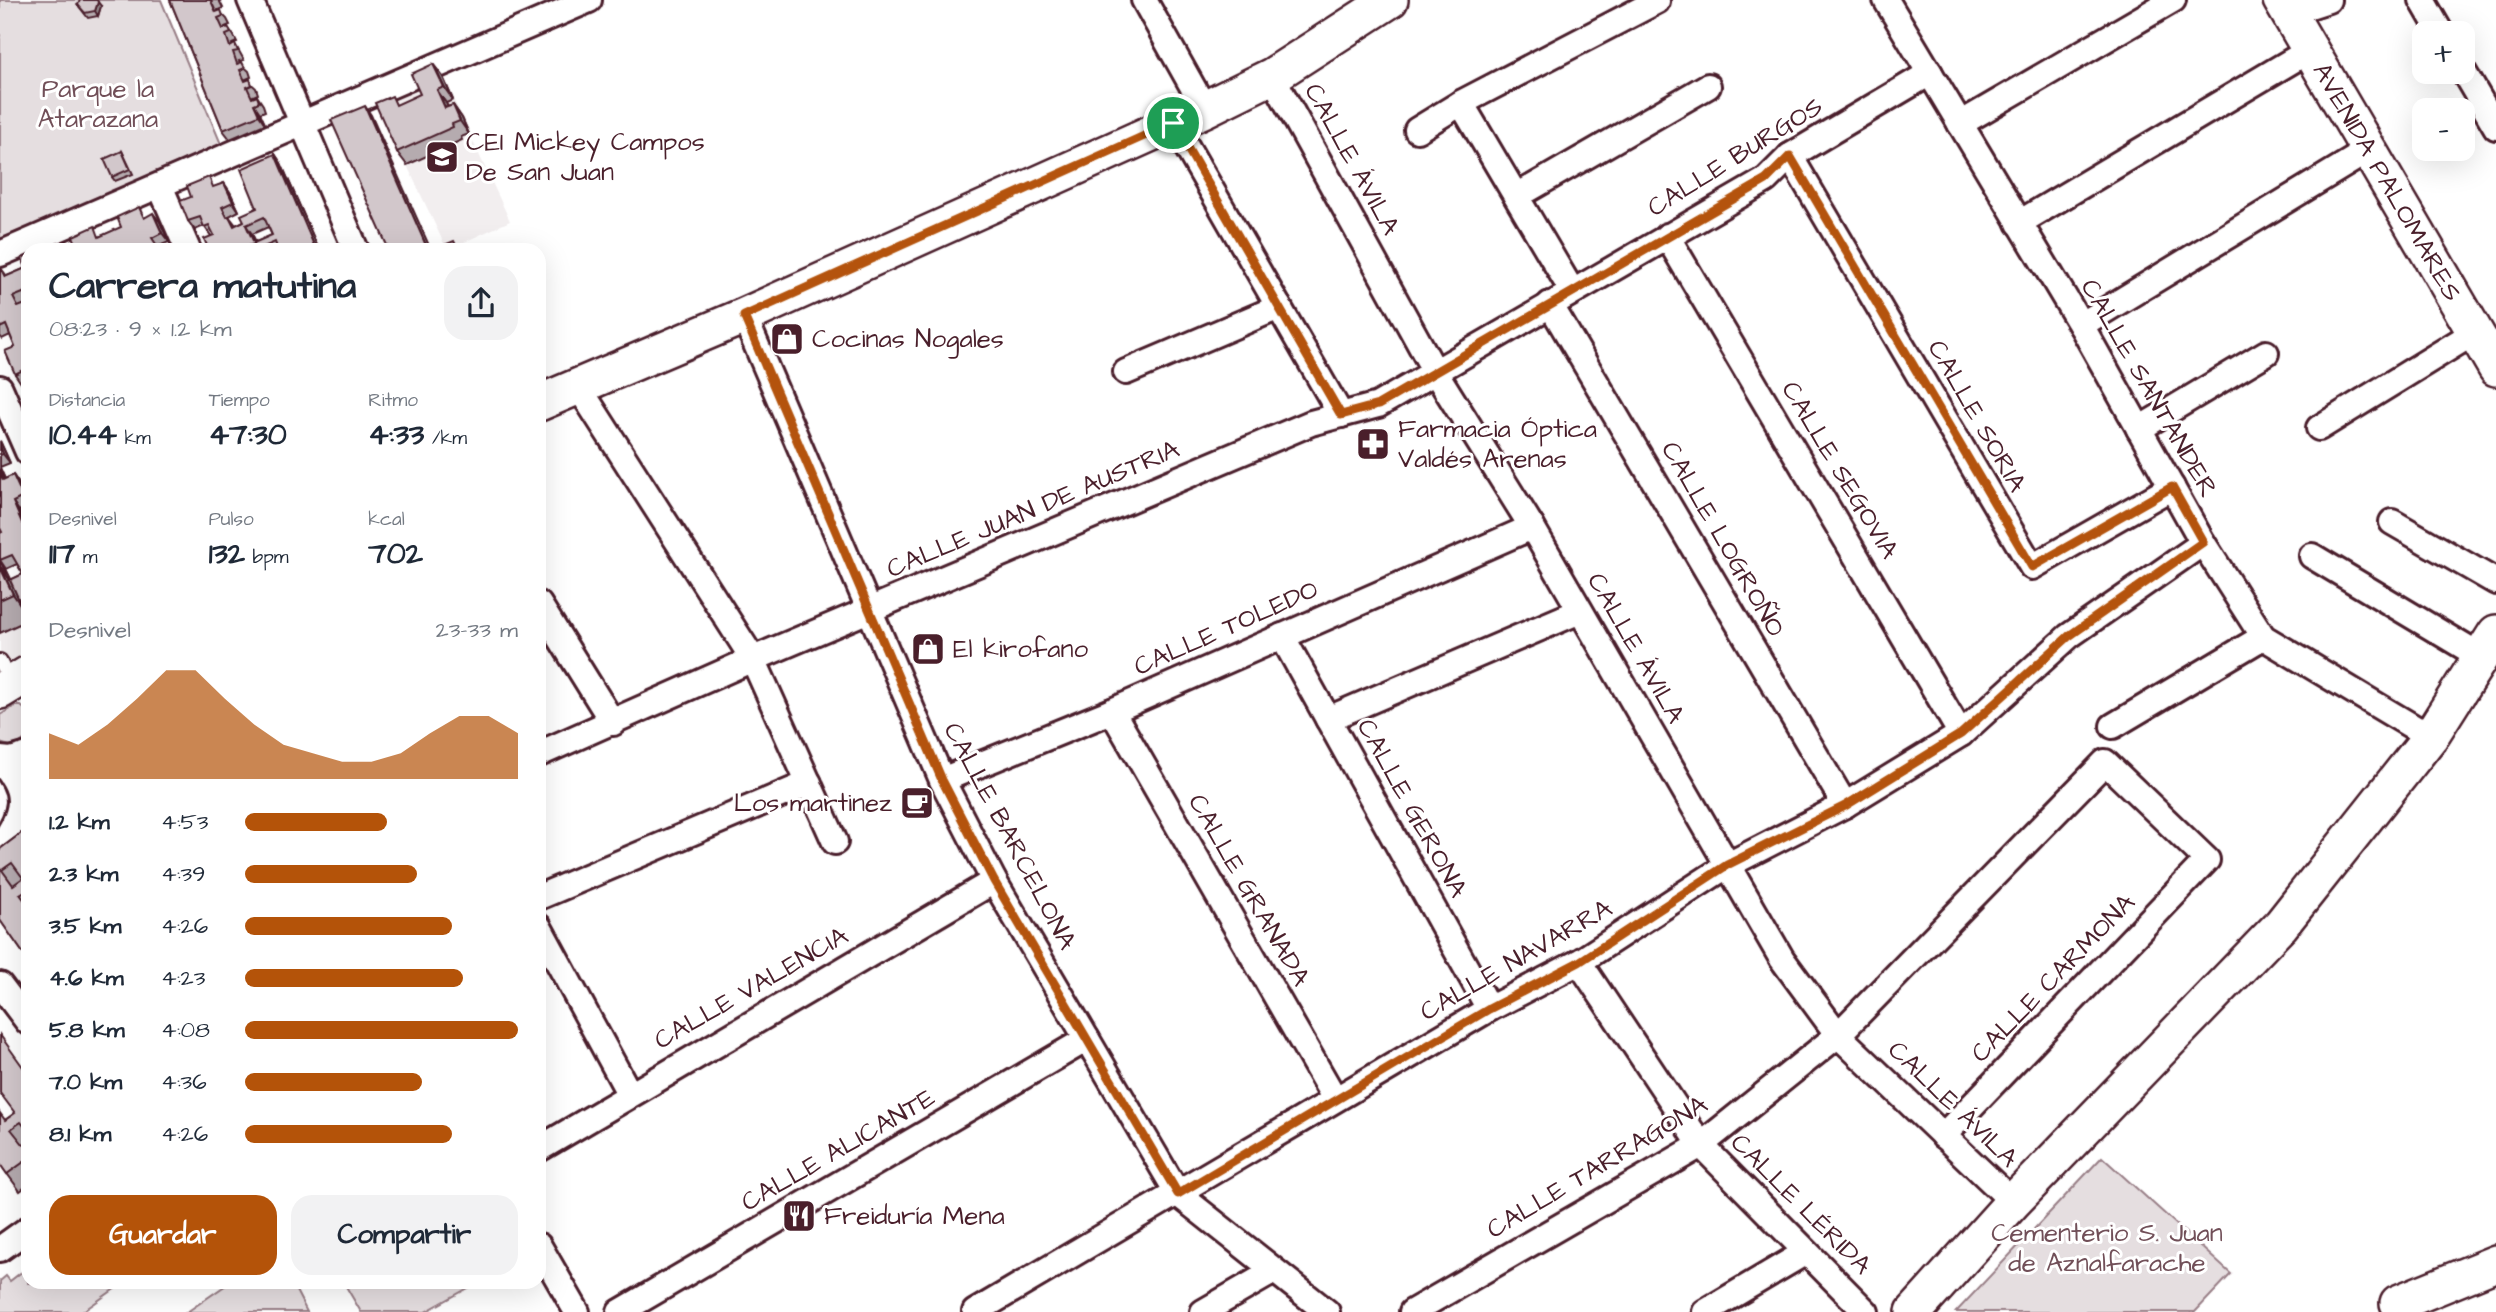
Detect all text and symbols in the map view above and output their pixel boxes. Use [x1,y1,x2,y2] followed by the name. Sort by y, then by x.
[2412,21,2475,161] map controls
[2412,21,2475,84] button: +
[2304,56,2470,308] street label: AVENIDA PALOMARES
[38,71,158,137] park label: Parque la Atarazana
[1295,77,1409,242] street label: CALLE ÁVILA
[1640,89,1830,225] street label: CALLE BURGOS
[1143,93,1203,153] pin
[2412,98,2475,161] button: −
[1154,104,1192,142] icon: arrive
[466,124,705,190] place label: CEI Mickey Campos De San Juan
[423,138,461,176] school or university icon: CEI Mickey Campos De San Juan
[49,261,356,313] text: Carrera matutina
[444,266,518,340] button: share
[2072,272,2226,504] street label: CALLE SANTANDER
[49,313,232,345] text: 08:23 · 9 × 1.2 km
[768,320,806,358] shop icon: Cocinas Nogales
[812,321,1004,359] place label: Cocinas Nogales
[1919,333,2035,499] street label: CALLE SORIA
[1773,374,1907,566] street label: CALLE SEGOVIA
[49,387,125,414] text: Distancia
[209,387,270,414] text: Tiempo
[368,387,418,414] text: Ritmo
[1398,411,1597,477] place label: Farmacia Óptica Valdés Arenas
[49,414,117,456] text: 10.44
[209,414,287,456] text: 47:30
[368,414,424,456] text: 4:33
[117,425,151,452] text: km
[424,425,467,452] text: /km
[1354,425,1392,463] pharmacy icon: Farmacia Óptica Valdés Arenas
[881,431,1185,587] street label: CALLE JUAN DE AUSTRIA
[1652,435,1794,643] street label: CALLE LOGROÑO
[49,506,117,533] text: Desnivel
[209,506,254,533] text: Pulso
[368,506,405,533] text: kcal
[49,533,75,575] text: 117
[209,533,245,575] text: 132
[368,533,423,575] text: 702
[75,544,98,571] text: m
[245,544,289,571] text: bpm
[1578,566,1694,730] street label: CALLE ÁVILA
[1128,571,1324,685] street label: CALLE TOLEDO
[49,614,131,646] text: Desnivel
[435,614,518,646] text: 23–33 m
[909,630,947,668] shop icon: El kirofano
[953,631,1088,667] place label: El kirofano
[1348,712,1476,904] street label: CALLE GERONA
[935,716,1085,956] street label: CALLE BARCELONA
[898,784,936,822] cafe icon: Los martinez
[734,785,892,821] place label: Los martinez
[1179,787,1319,993] street label: CALLE GRANADA
[49,806,110,838] text: 1.2 km
[161,806,208,838] text: 4:53
[49,858,118,890] text: 2.3 km
[161,858,205,890] text: 4:39
[1963,885,2143,1070] street label: CALLE CARMONA
[1413,890,1619,1030] street label: CALLE NAVARRA
[49,910,121,942] text: 3.5 km
[161,910,208,942] text: 4:26
[647,918,855,1058] street label: CALLE VALENCIA
[49,962,124,994] text: 4.6 km
[161,962,205,994] text: 4:23
[49,1014,125,1046] text: 5.8 km
[161,1014,210,1046] text: 4:08
[1880,1033,2026,1176] street label: CALLE ÁVILA
[49,1066,122,1098] text: 7.0 km
[161,1066,207,1098] text: 4:36
[734,1080,942,1220] street label: CALLE ALICANTE
[1480,1087,1714,1247] street label: CALLE TARRAGONA
[49,1118,111,1150] text: 8.1 km
[161,1118,208,1150] text: 4:26
[1722,1125,1880,1283] street label: CALLE LÉRIDA
[49,1195,277,1275] button: Guardar
[291,1195,518,1275] button: Compartir
[780,1197,818,1235] restaurant icon: Freiduría Mena
[824,1198,1005,1234] place label: Freiduría Mena
[1991,1215,2223,1281] park label: Cementerio S. Juan de Aznalfarache

